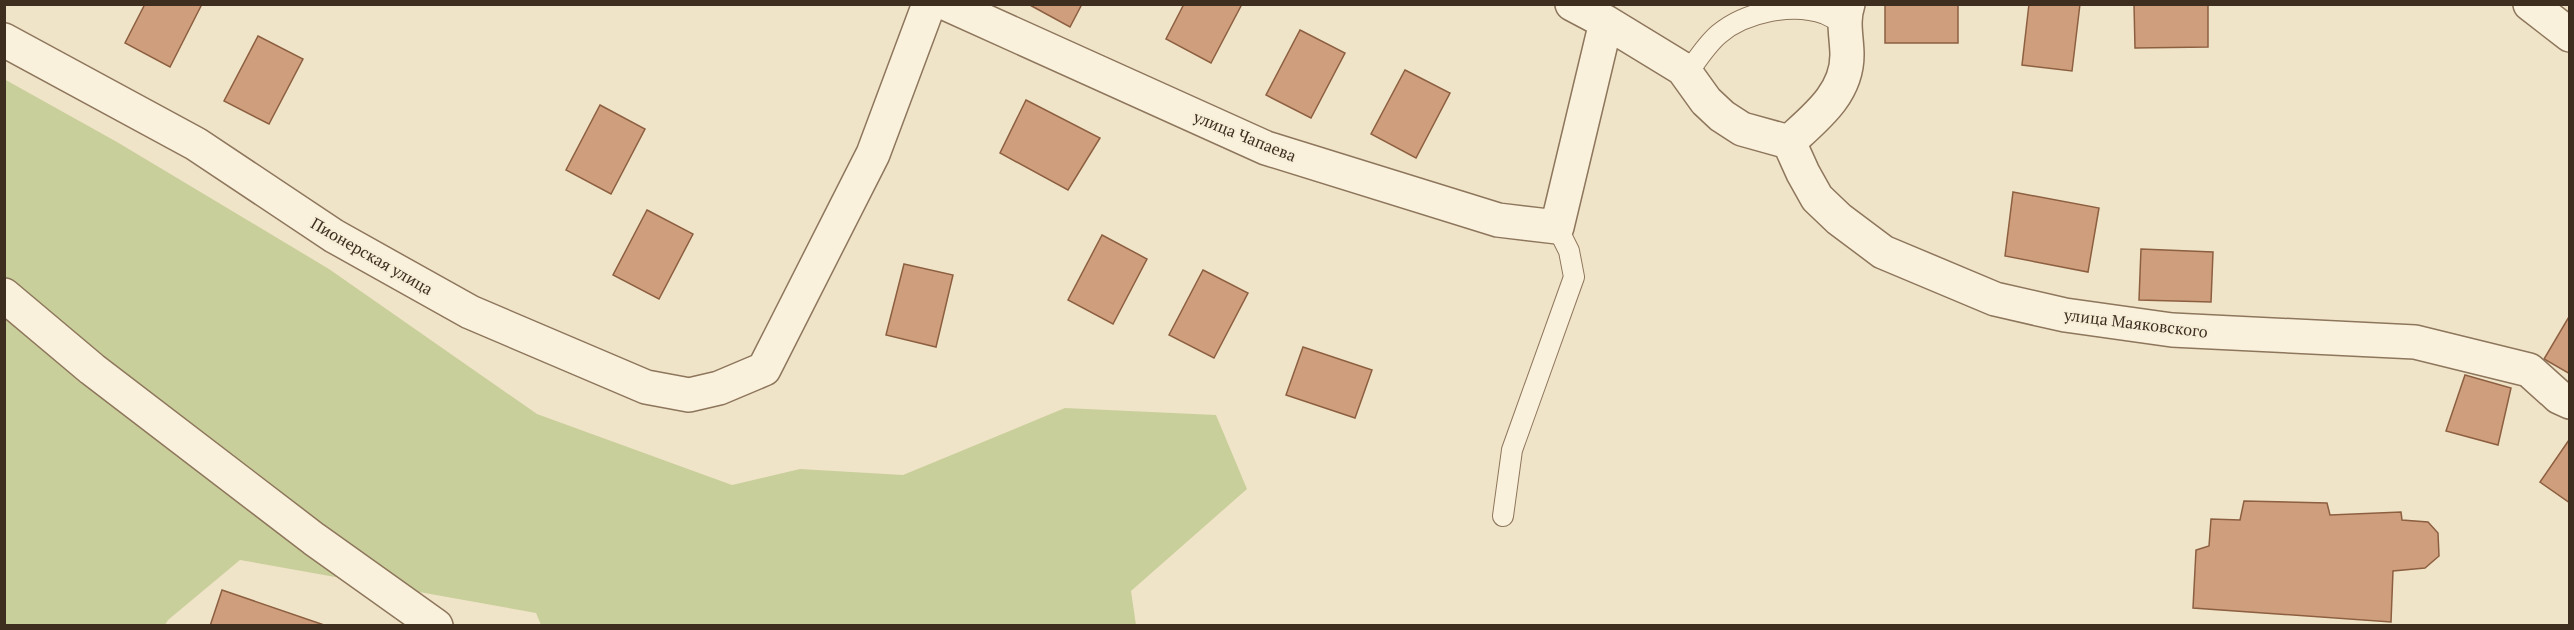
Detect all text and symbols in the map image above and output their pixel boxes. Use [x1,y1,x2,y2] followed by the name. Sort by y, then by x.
[1190,105,1300,167] street label: улица Чапаева
[307,212,437,300] street label: Пионерская улица
[2062,303,2209,343] street label: улица Маяковского

